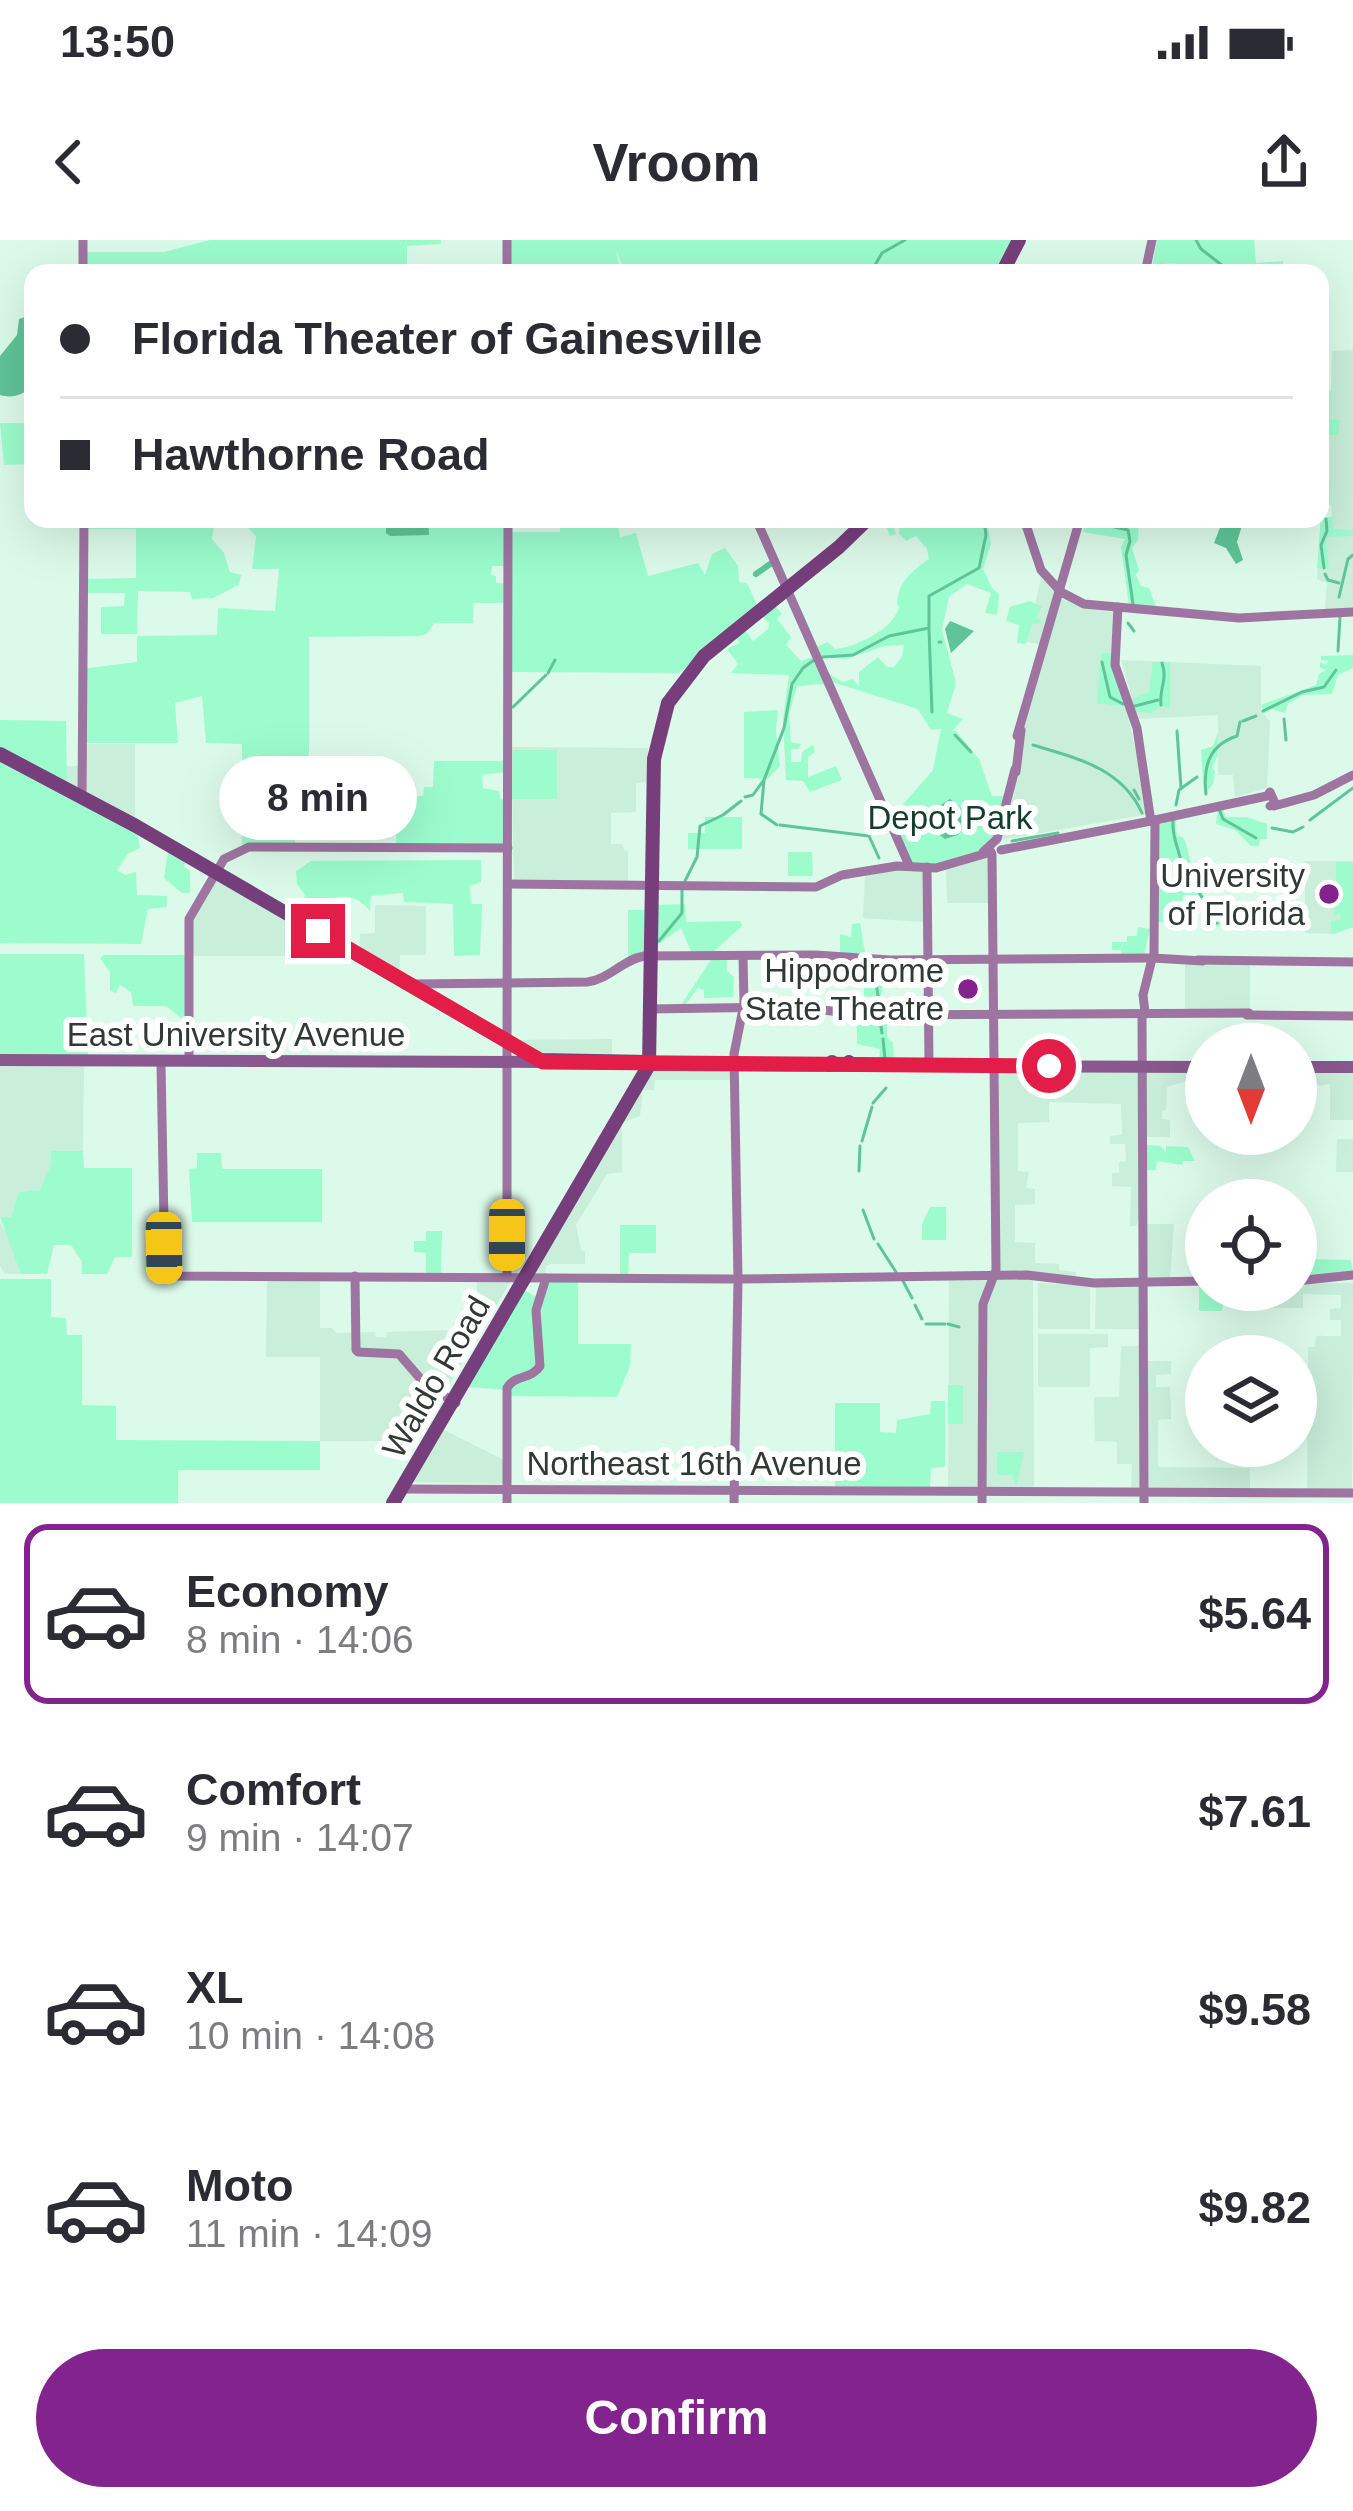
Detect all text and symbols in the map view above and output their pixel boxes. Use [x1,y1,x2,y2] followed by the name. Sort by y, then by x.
[60,16,175,67] text: 13:50
[36,129,102,195] icon: back
[1251,129,1317,195] icon: share
[592,132,761,192] text: Vroom
[132,313,762,364] text: Florida Theater of Gainesville
[132,429,490,480] text: Hawthorne Road
[219,757,417,841] callout: 8 min
[267,776,369,819] text: 8 min
[867,799,1033,836] park label: Depot Park
[1160,857,1306,932] place label: University of Florida
[1316,881,1342,907] marker: University of Florida
[291,904,345,958] route end
[745,952,944,1027] place label: Hippodrome State Theatre
[955,976,981,1002] marker: Hippodrome State Theatre
[67,1016,405,1053] street label: East University Avenue
[1185,1023,1317,1155] north arrow
[1185,1023,1317,1467] map controls
[1022,1039,1076,1093] route start
[1185,1179,1317,1311] button: locate
[489,1199,525,1271] car
[145,1212,183,1284] car
[375,1290,497,1464] street label: Waldo Road
[1185,1335,1317,1467] button: layers
[526,1445,862,1482] street label: Northeast 16th Avenue
[42,1560,150,1668] icon: car
[186,1566,389,1617] text: Economy
[1198,1588,1311,1639] text: $5.64
[186,1618,414,1661] text: 8 min · 14:06
[42,1758,150,1866] icon: car
[186,1764,361,1815] text: Comfort
[1198,1786,1311,1837] text: $7.61
[186,1816,414,1859] text: 9 min · 14:07
[42,1956,150,2064] icon: car
[186,1962,244,2013] text: XL
[1198,1984,1311,2035] text: $9.58
[186,2014,435,2057] text: 10 min · 14:08
[42,2154,150,2262] icon: car
[186,2160,293,2211] text: Moto
[1198,2182,1311,2233] text: $9.82
[186,2212,432,2255] text: 11 min · 14:09
[36,2349,1317,2487] button: Confirm

